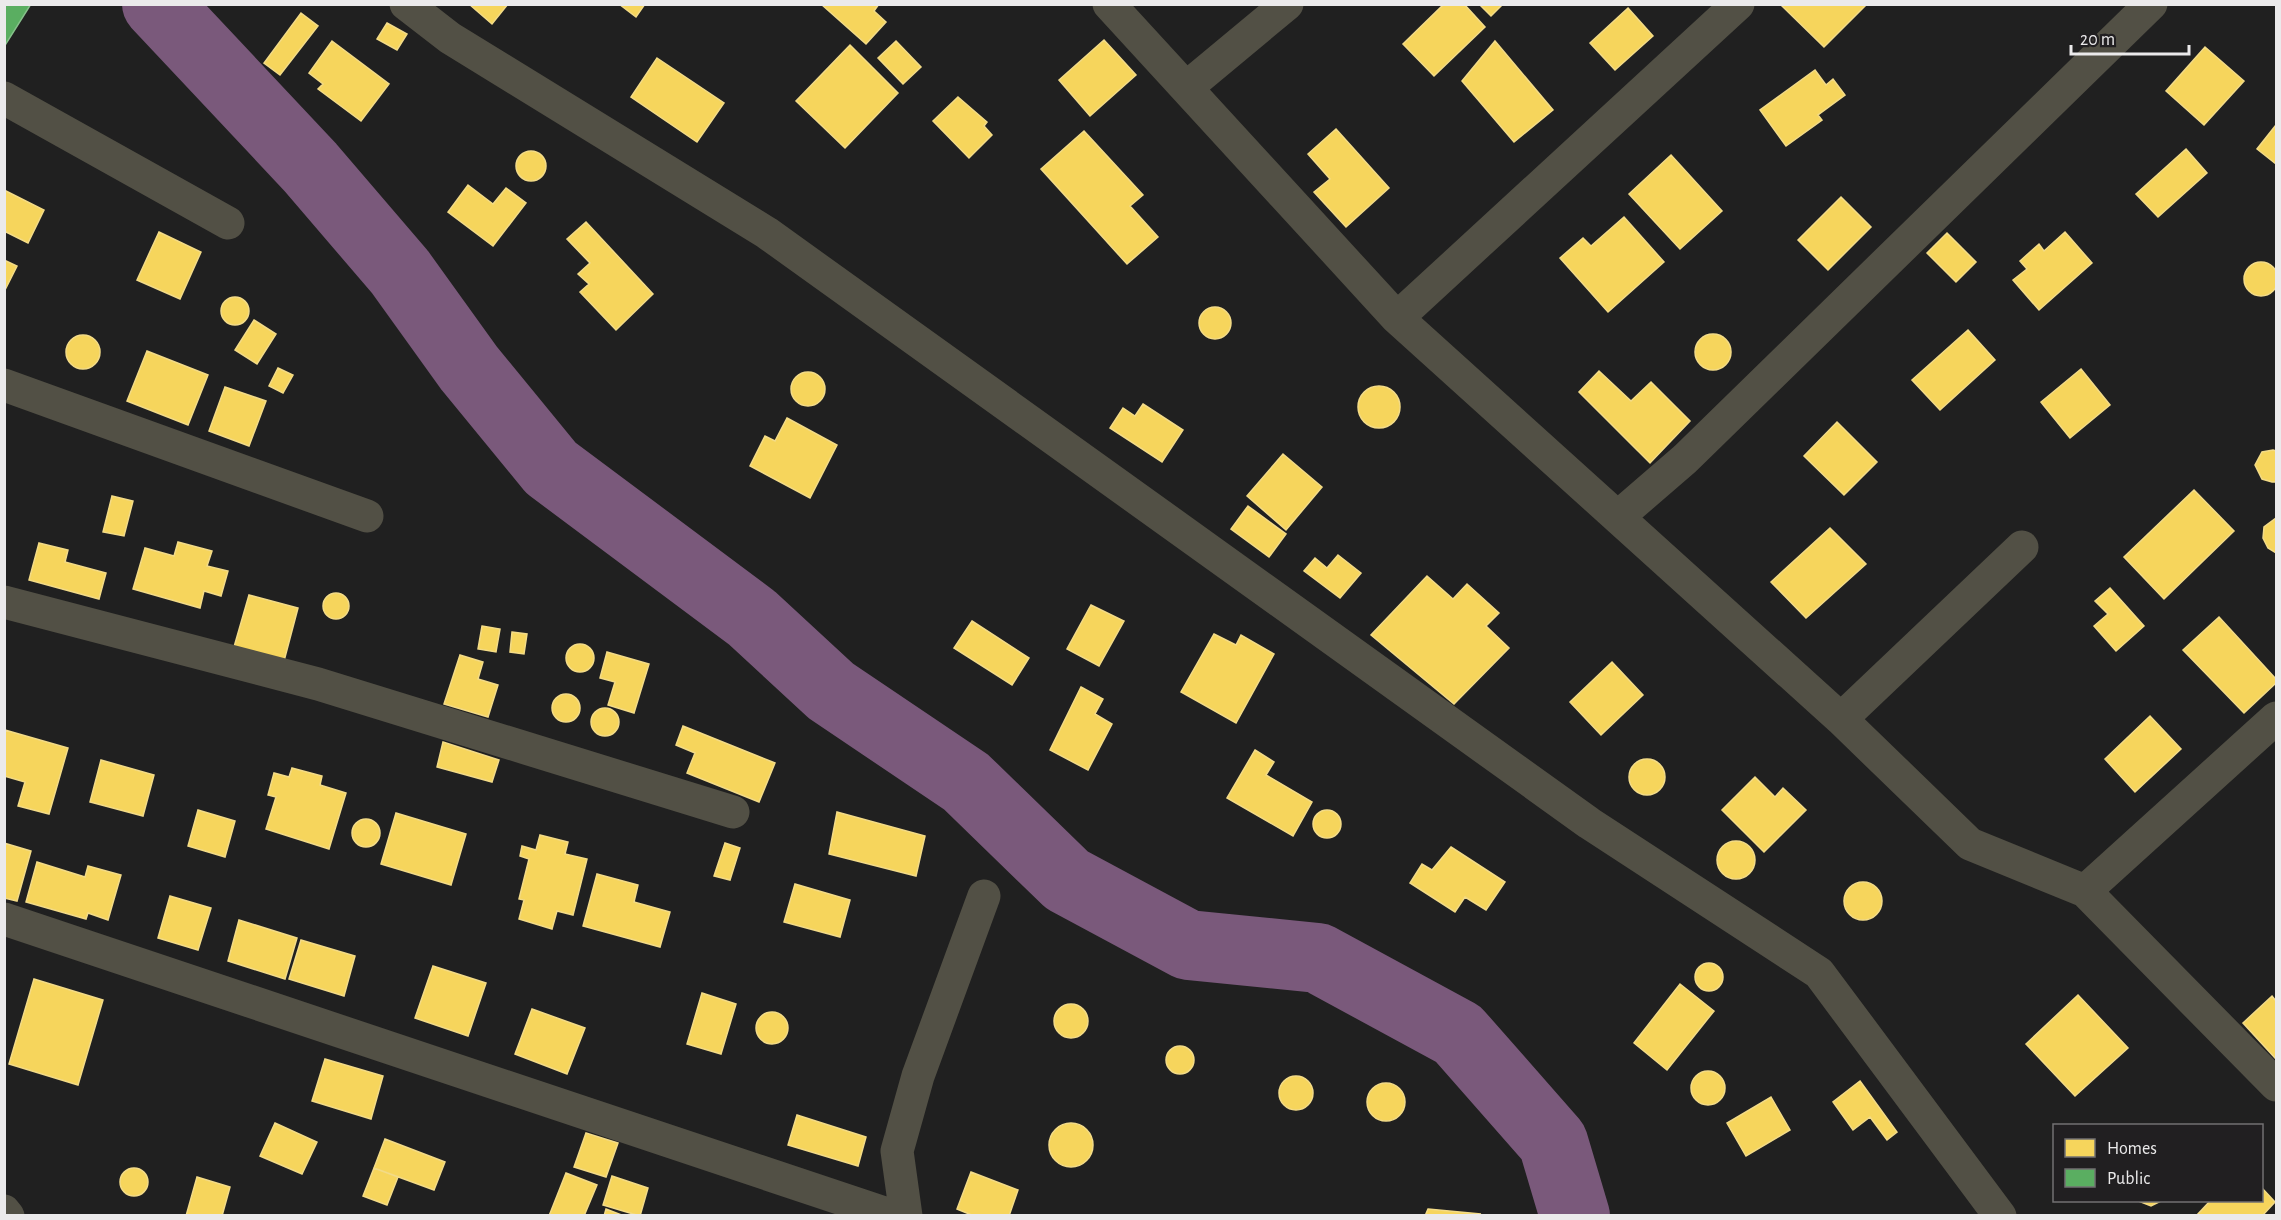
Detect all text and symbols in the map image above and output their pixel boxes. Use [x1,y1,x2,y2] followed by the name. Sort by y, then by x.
[2071,18,2190,56] scale bar
[2080,31,2115,49] text: 20 m
[2053,1124,2263,1202] legend
[2107,1140,2157,1158] text: Homes
[2107,1170,2150,1188] text: Public

